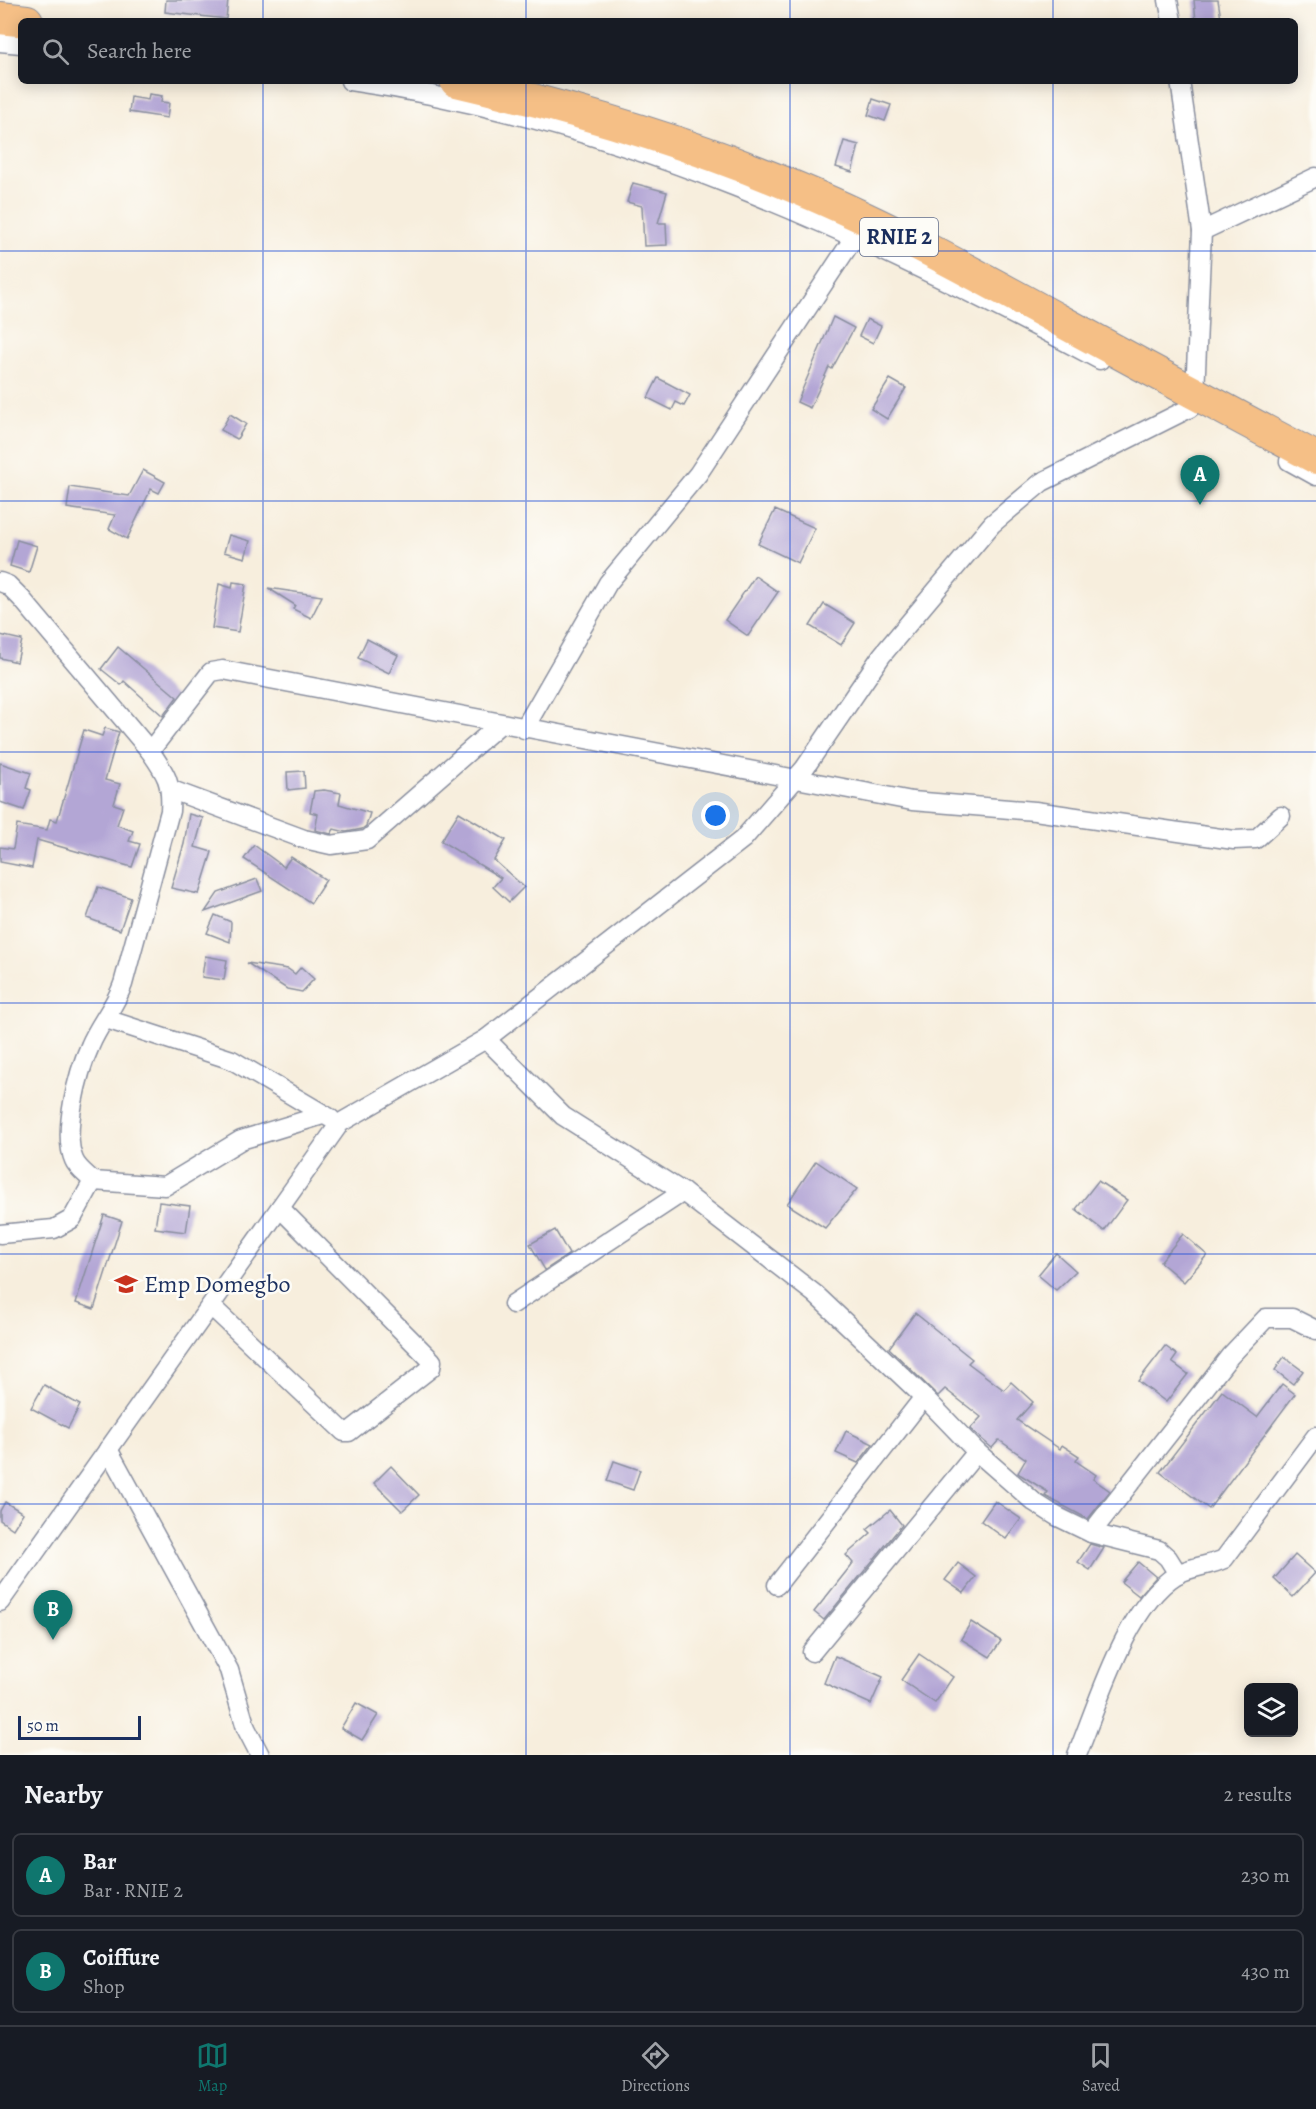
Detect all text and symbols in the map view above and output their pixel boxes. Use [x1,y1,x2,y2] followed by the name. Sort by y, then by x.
[18,18,1298,84] search box
[39,35,72,68] icon: search
[87,36,192,66] text: Search here
[860,218,938,256] road number: RNIE 2
[1180,456,1220,505] pin: A
[701,801,730,830] your location
[144,1268,290,1300] place label: Emp Domegbo
[113,1271,139,1297] school or university icon: Emp Domegbo
[34,1590,72,1640] pin: B
[1244,1683,1298,1737] map controls
[1244,1683,1298,1737] button: layers
[18,1713,141,1740] scale bar
[27,1715,59,1737] text: 50 m
[24,1777,103,1812] text: Nearby
[1224,1781,1292,1808] text: 2 results
[83,1847,116,1877] text: Bar
[39,1862,52,1889] text: A
[1241,1862,1290,1889] text: 230 m
[83,1877,183,1904] text: Bar · RNIE 2
[83,1943,160,1973] text: Coiffure
[39,1958,52,1985] text: B
[1241,1958,1290,1985] text: 430 m
[83,1973,125,2000] text: Shop
[196,2039,229,2097] tab: Map
[621,2039,690,2097] tab: Directions
[1082,2039,1120,2097] tab: Saved

